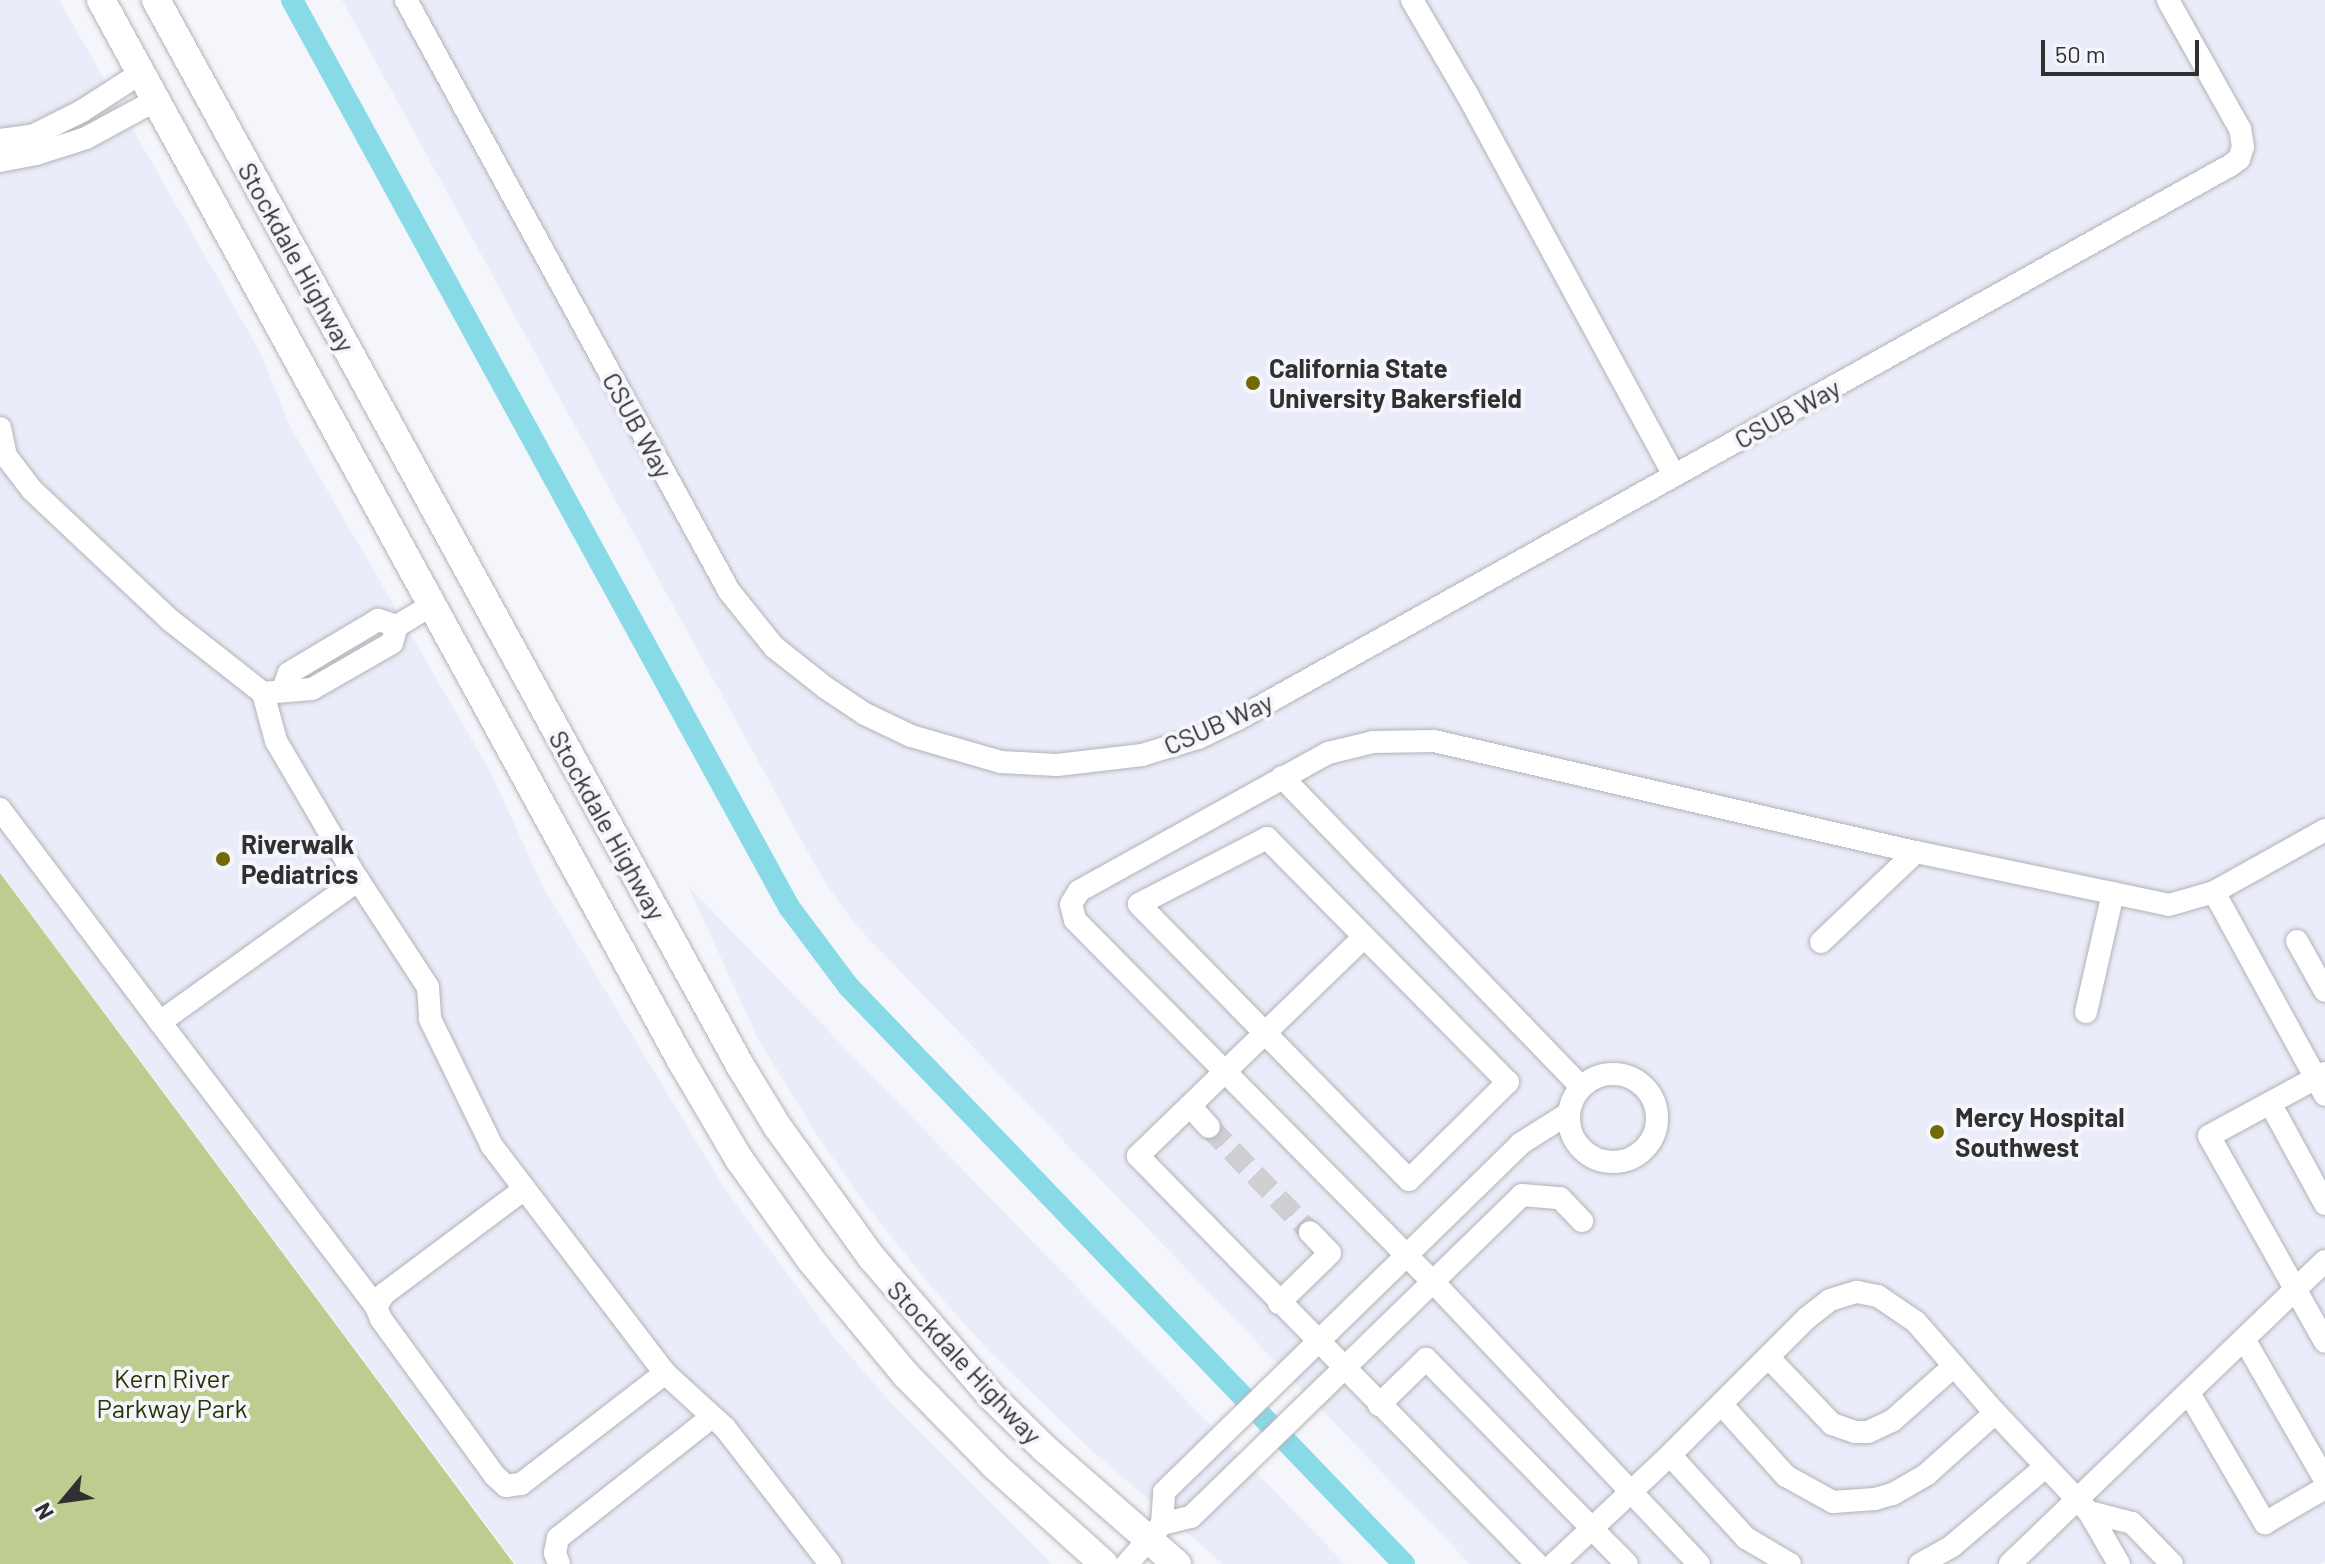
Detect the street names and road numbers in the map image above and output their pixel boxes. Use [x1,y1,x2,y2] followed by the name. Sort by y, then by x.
[232,157,362,357] street label: Stockdale Highway
[596,367,680,483] street label: CSUB Way
[1729,371,1845,455] street label: CSUB Way
[1159,685,1277,761] street label: CSUB Way
[543,725,673,925] street label: Stockdale Highway
[881,1274,1049,1450] street label: Stockdale Highway

